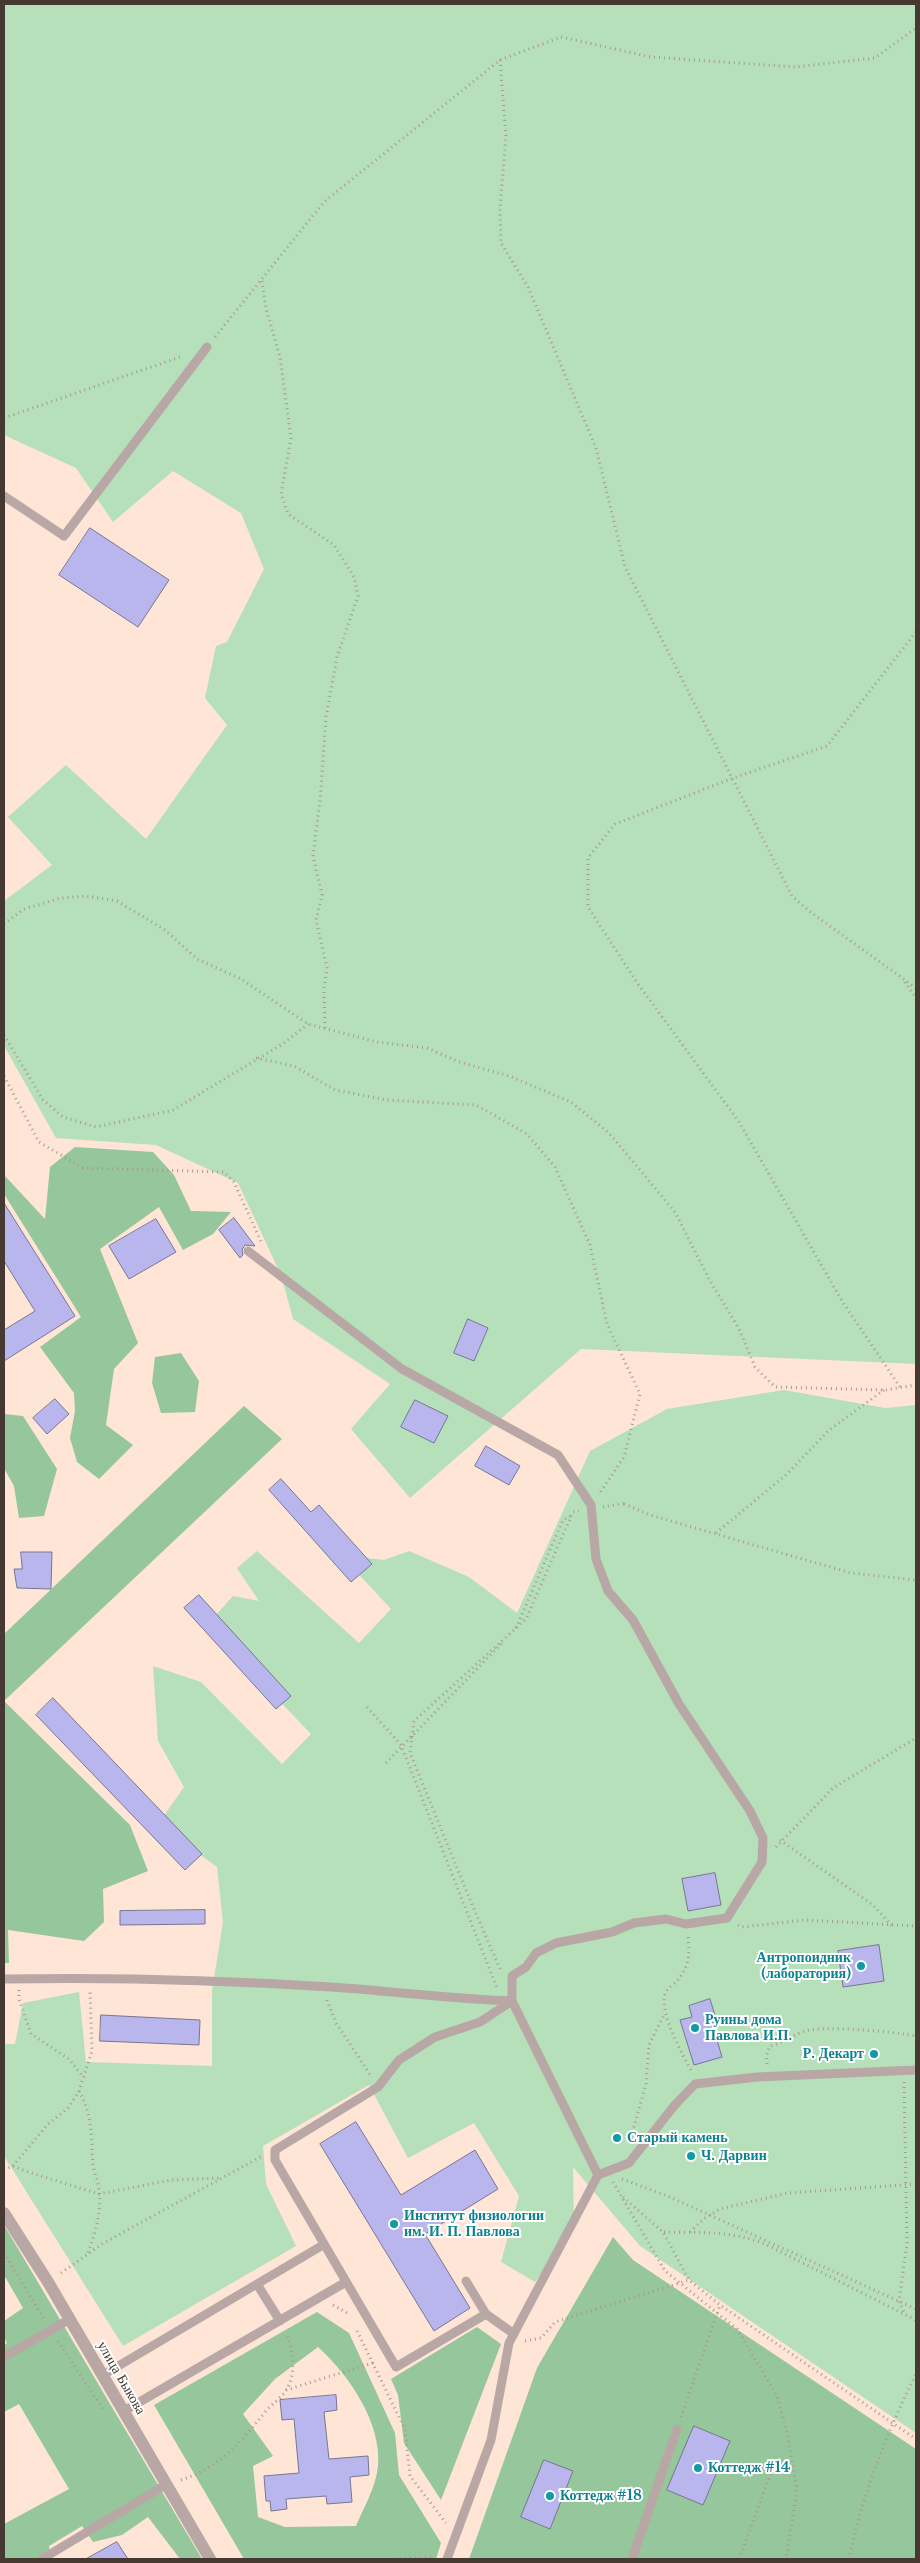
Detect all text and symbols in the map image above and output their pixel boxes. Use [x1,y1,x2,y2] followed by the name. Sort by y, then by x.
[757,1950,851,1982] place label: Антропоидник (лаборатория)
[855,1960,867,1972] marker: Антропоидник (лаборатория)
[705,2012,792,2044] place label: Руины дома Павлова И.П.
[689,2022,701,2034] marker: Руины дома Павлова И.П.
[803,2046,864,2062] place label: Р. Декарт
[868,2048,880,2060] marker: Р. Декарт
[627,2130,728,2146] place label: Старый камень
[611,2132,623,2144] marker: Старый камень
[701,2148,767,2164] place label: Ч. Дарвин
[685,2150,697,2162] marker: Ч. Дарвин
[404,2208,544,2240] place label: Институт физиологии им. И. П. Павлова
[388,2218,400,2230] marker: Институт физиологии им. И. П. Павлова
[93,2338,149,2418] street label: улица Быкова
[708,2460,790,2476] place label: Коттедж #14
[692,2462,704,2474] marker: Коттедж #14
[560,2488,642,2504] place label: Коттедж #18
[544,2490,556,2502] marker: Коттедж #18

